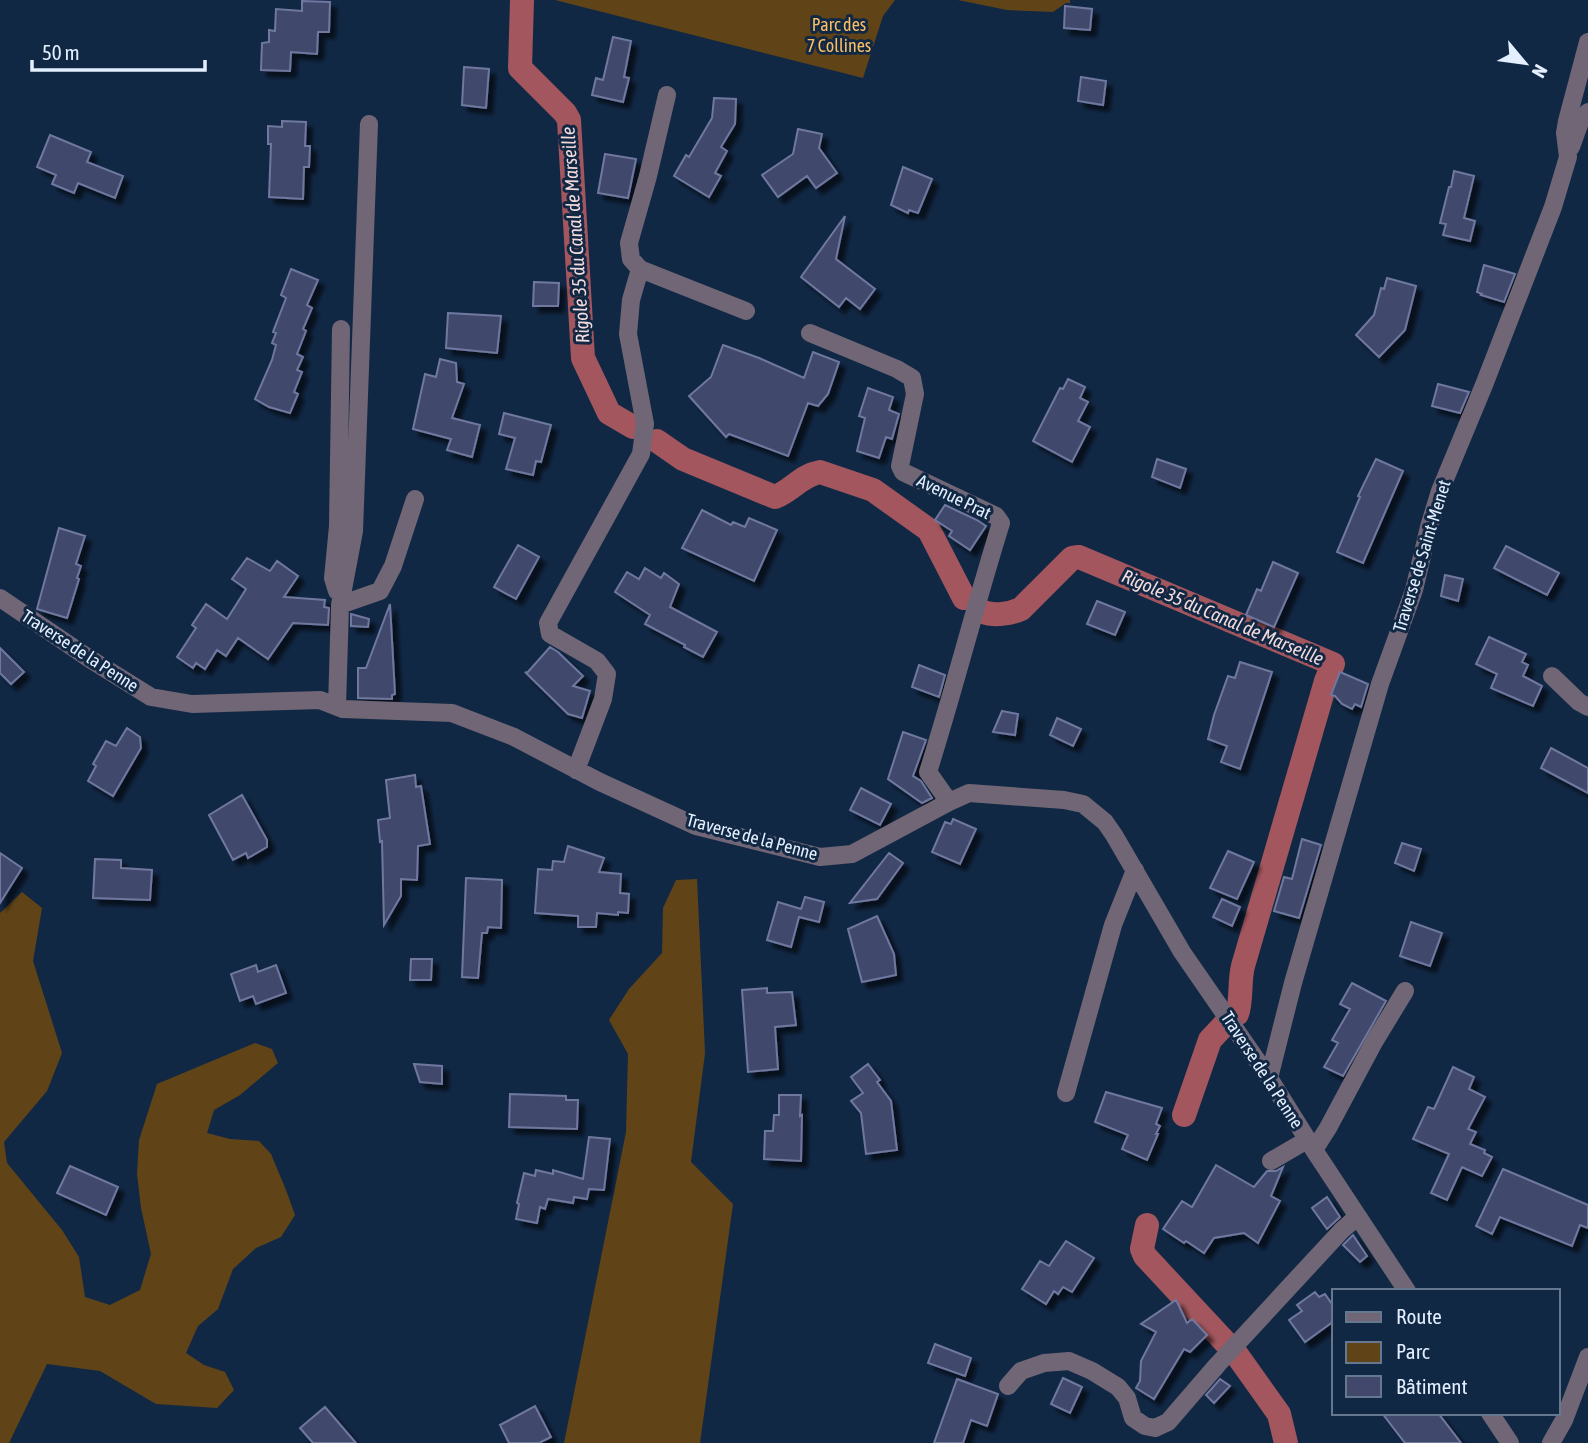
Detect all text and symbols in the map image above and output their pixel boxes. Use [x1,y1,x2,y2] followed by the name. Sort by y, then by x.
[807,14,871,56] park label: Parc des 7 Collines
[32,28,205,72] scale bar
[1490,28,1560,98] north arrow
[42,40,80,64] text: 50 m
[1528,61,1552,81] text: N
[556,126,594,344] water label: Rigole 35 du Canal de Marseille
[914,470,995,523] street label: Avenue Prat
[1388,477,1455,634] street label: Traverse de Saint-Menet
[1119,564,1327,670] water label: Rigole 35 du Canal de Marseille
[18,605,143,696] street label: Traverse de la Penne
[684,809,820,864] street label: Traverse de la Penne
[1217,1007,1308,1132] street label: Traverse de la Penne
[1332,1289,1560,1415] legend
[1396,1304,1442,1328] text: Route
[1396,1339,1430,1363] text: Parc
[1396,1374,1467,1398] text: Bâtiment

